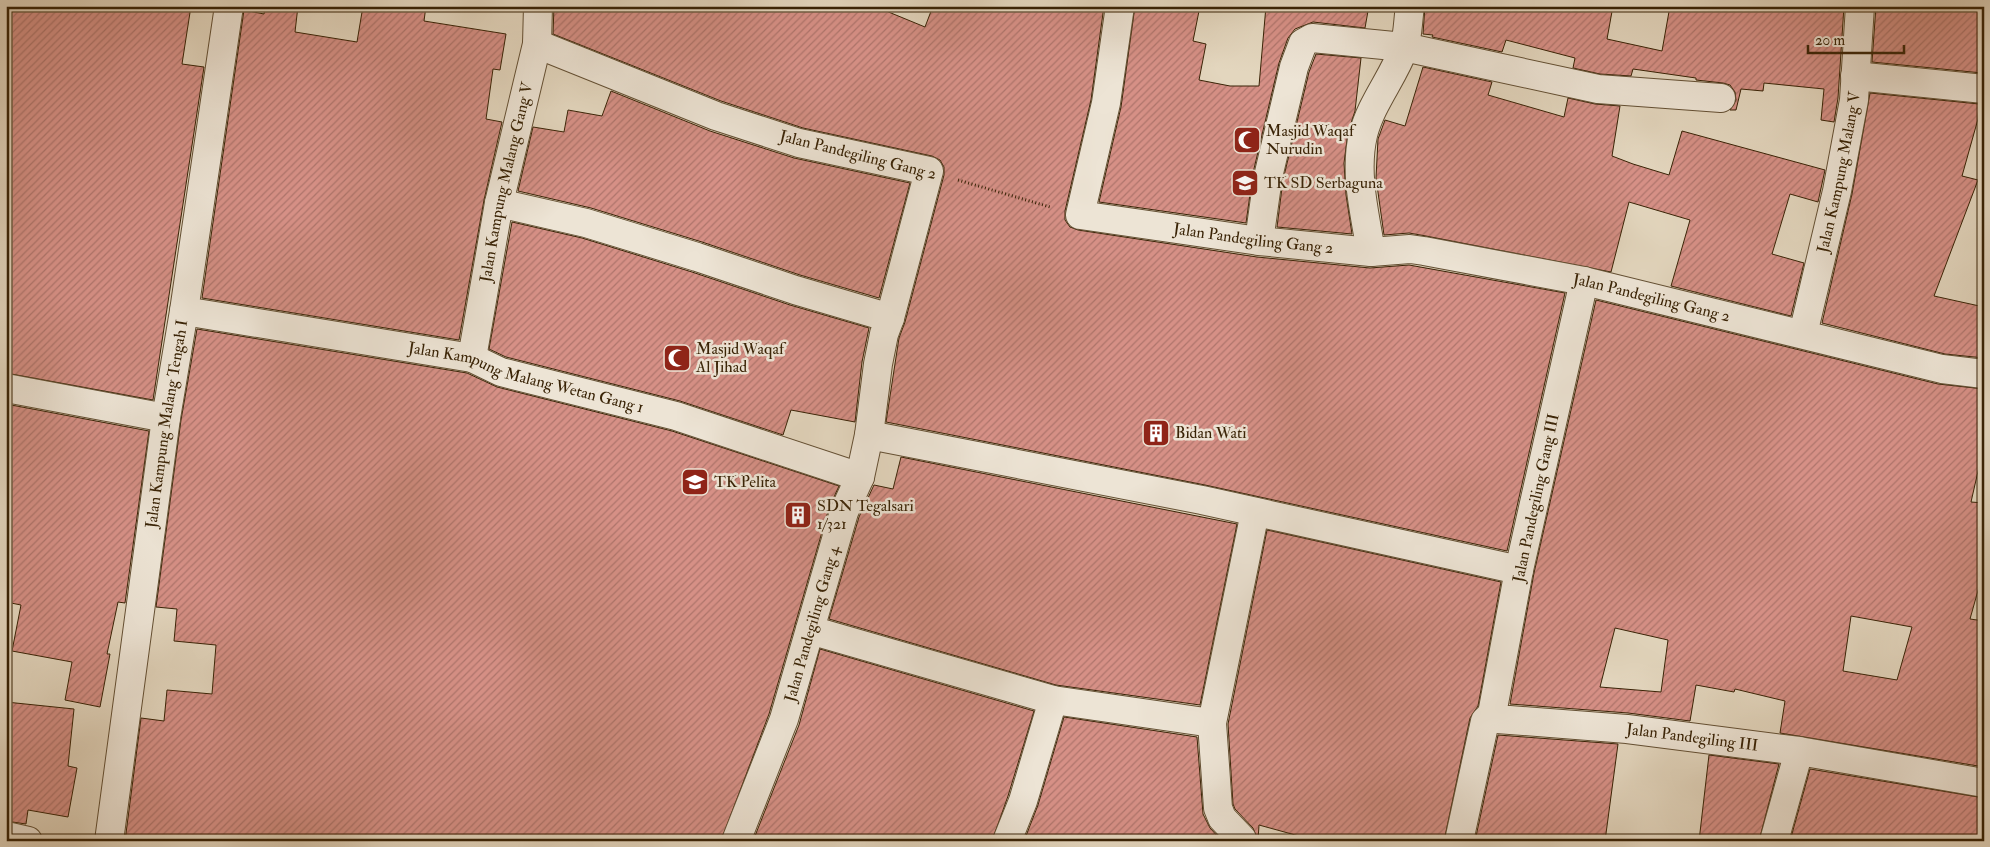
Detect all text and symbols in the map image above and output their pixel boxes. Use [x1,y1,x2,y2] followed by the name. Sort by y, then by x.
[1808,22,1904,54] scale bar
[1815,31,1845,50] text: 20 m
[475,80,538,285] street label: Jalan Kampung Malang Gang V
[1812,90,1865,256] street label: Jalan Kampung Malang V
[1266,121,1357,159] place label: Masjid Waqaf Nurudin
[1232,125,1262,155] mosque icon: Masjid Waqaf Nurudin
[776,126,938,185] street label: Jalan Pandegiling Gang 2
[1230,168,1260,198] school or university icon: TK SD Serbaguna
[1264,173,1383,193] place label: TK SD Serbaguna
[1171,219,1334,258] street label: Jalan Pandegiling Gang 2
[1570,269,1732,327] street label: Jalan Pandegiling Gang 2
[141,318,192,531] street label: Jalan Kampung Malang Tengah I
[406,338,646,417] street label: Jalan Kampung Malang Wetan Gang 1
[695,339,787,378] place label: Masjid Waqaf Al Jihad
[662,343,692,373] mosque icon: Masjid Waqaf Al Jihad
[1508,412,1565,585] street label: Jalan Pandegiling Gang III
[1141,418,1171,448] building icon: Bidan Wati
[1175,423,1247,443] place label: Bidan Wati
[680,467,710,497] school or university icon: TK Pelita
[714,472,777,492] place label: TK Pelita
[817,496,914,534] place label: SDN Tegalsari 1/321
[783,500,813,530] building icon: SDN Tegalsari 1/321
[780,542,845,706] street label: Jalan Pandegiling Gang 4
[1624,719,1759,756] street label: Jalan Pandegiling III

